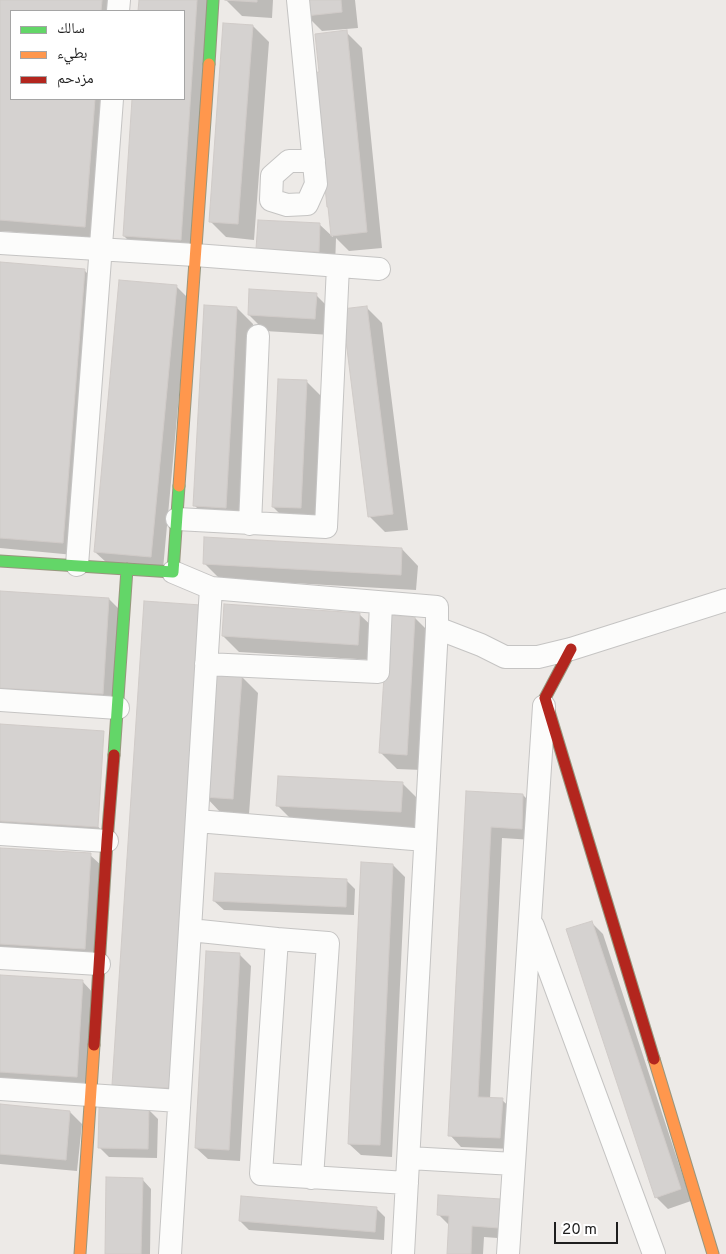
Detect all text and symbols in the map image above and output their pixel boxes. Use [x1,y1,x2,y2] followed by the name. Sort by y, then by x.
[10,10,185,100] legend
[57,20,85,39] text: سالك
[57,45,87,64] text: بطيء
[57,70,94,89] text: مزدحم
[556,1212,620,1244] scale bar
[562,1221,597,1240] text: 20 m

